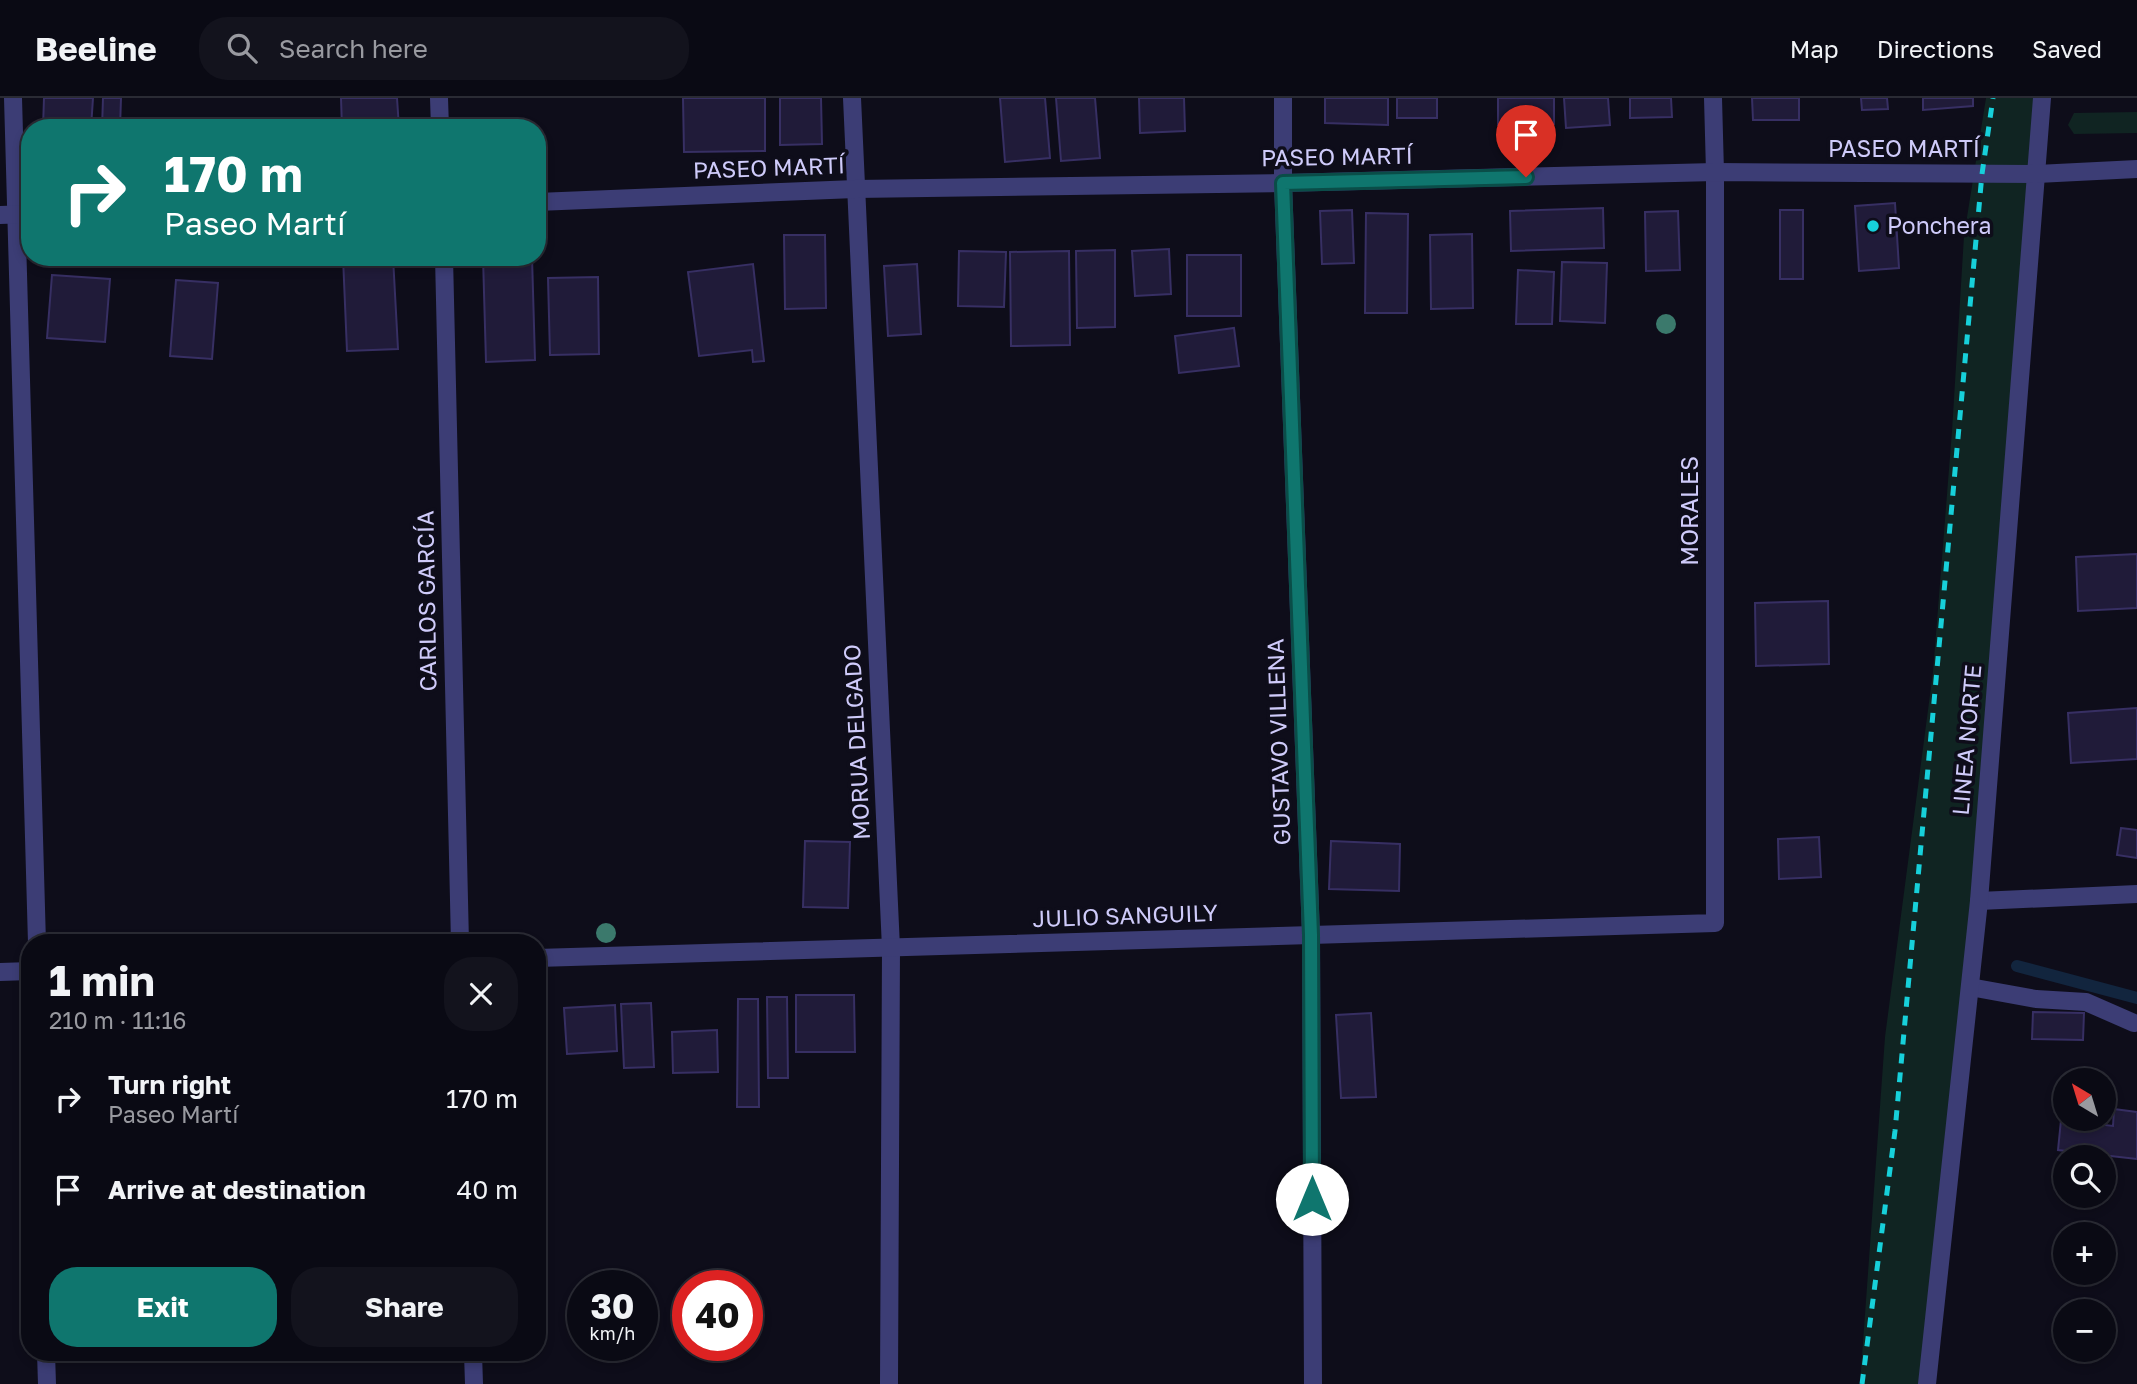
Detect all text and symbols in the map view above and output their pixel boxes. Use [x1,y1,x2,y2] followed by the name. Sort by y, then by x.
[199,17,689,80] search box
[35,29,157,68] text: Beeline
[223,29,261,67] icon: search
[279,33,428,64] text: Search here
[1790,34,1839,63] text: Map
[1877,34,1994,63] text: Directions
[2032,34,2102,63] text: Saved
[1496,105,1556,177] pin
[1507,116,1545,154] icon: arrive
[1828,134,1981,162] street label: PASEO MARTÍ
[1261,141,1414,171] street label: PASEO MARTÍ
[164,144,303,203] text: 170 m
[49,147,140,238] icon: right
[693,150,846,184] street label: PASEO MARTÍ
[164,204,346,242] text: Paseo Martí
[1887,211,1992,239] place label: Ponchera
[1865,218,1881,234] marker: Ponchera
[1675,456,1703,566] street label: MORALES
[410,510,442,692] street label: CARLOS GARCÍA
[1260,638,1296,846] street label: GUSTAVO VILLENA
[837,643,875,841] street label: MORUA DELGADO
[1945,663,1987,816] street label: LINEA NORTE
[1032,898,1218,932] street label: JULIO SANGUILY
[49,955,155,1005] text: 1 min
[444,957,518,1031] button: close
[49,1006,187,1034] text: 210 m · 11:16
[2053,1068,2116,1130] north arrow
[2053,1068,2116,1362] map controls
[108,1069,231,1100] text: Turn right
[49,1080,87,1118] icon: right
[446,1083,518,1114] text: 170 m
[108,1100,238,1128] text: Paseo Martí
[2053,1145,2116,1208] button: search
[1275,1162,1349,1236] position arrow
[49,1171,87,1209] icon: arrive
[108,1174,366,1205] text: Arrive at destination
[457,1174,518,1205] text: 40 m
[2053,1222,2116,1285] button: +
[49,1267,277,1347] button: Exit
[291,1267,518,1347] button: Share
[672,1270,763,1361] speed limit sign: 40
[590,1285,635,1327] text: 30
[2053,1299,2116,1362] button: −
[590,1322,635,1344] text: km/h

